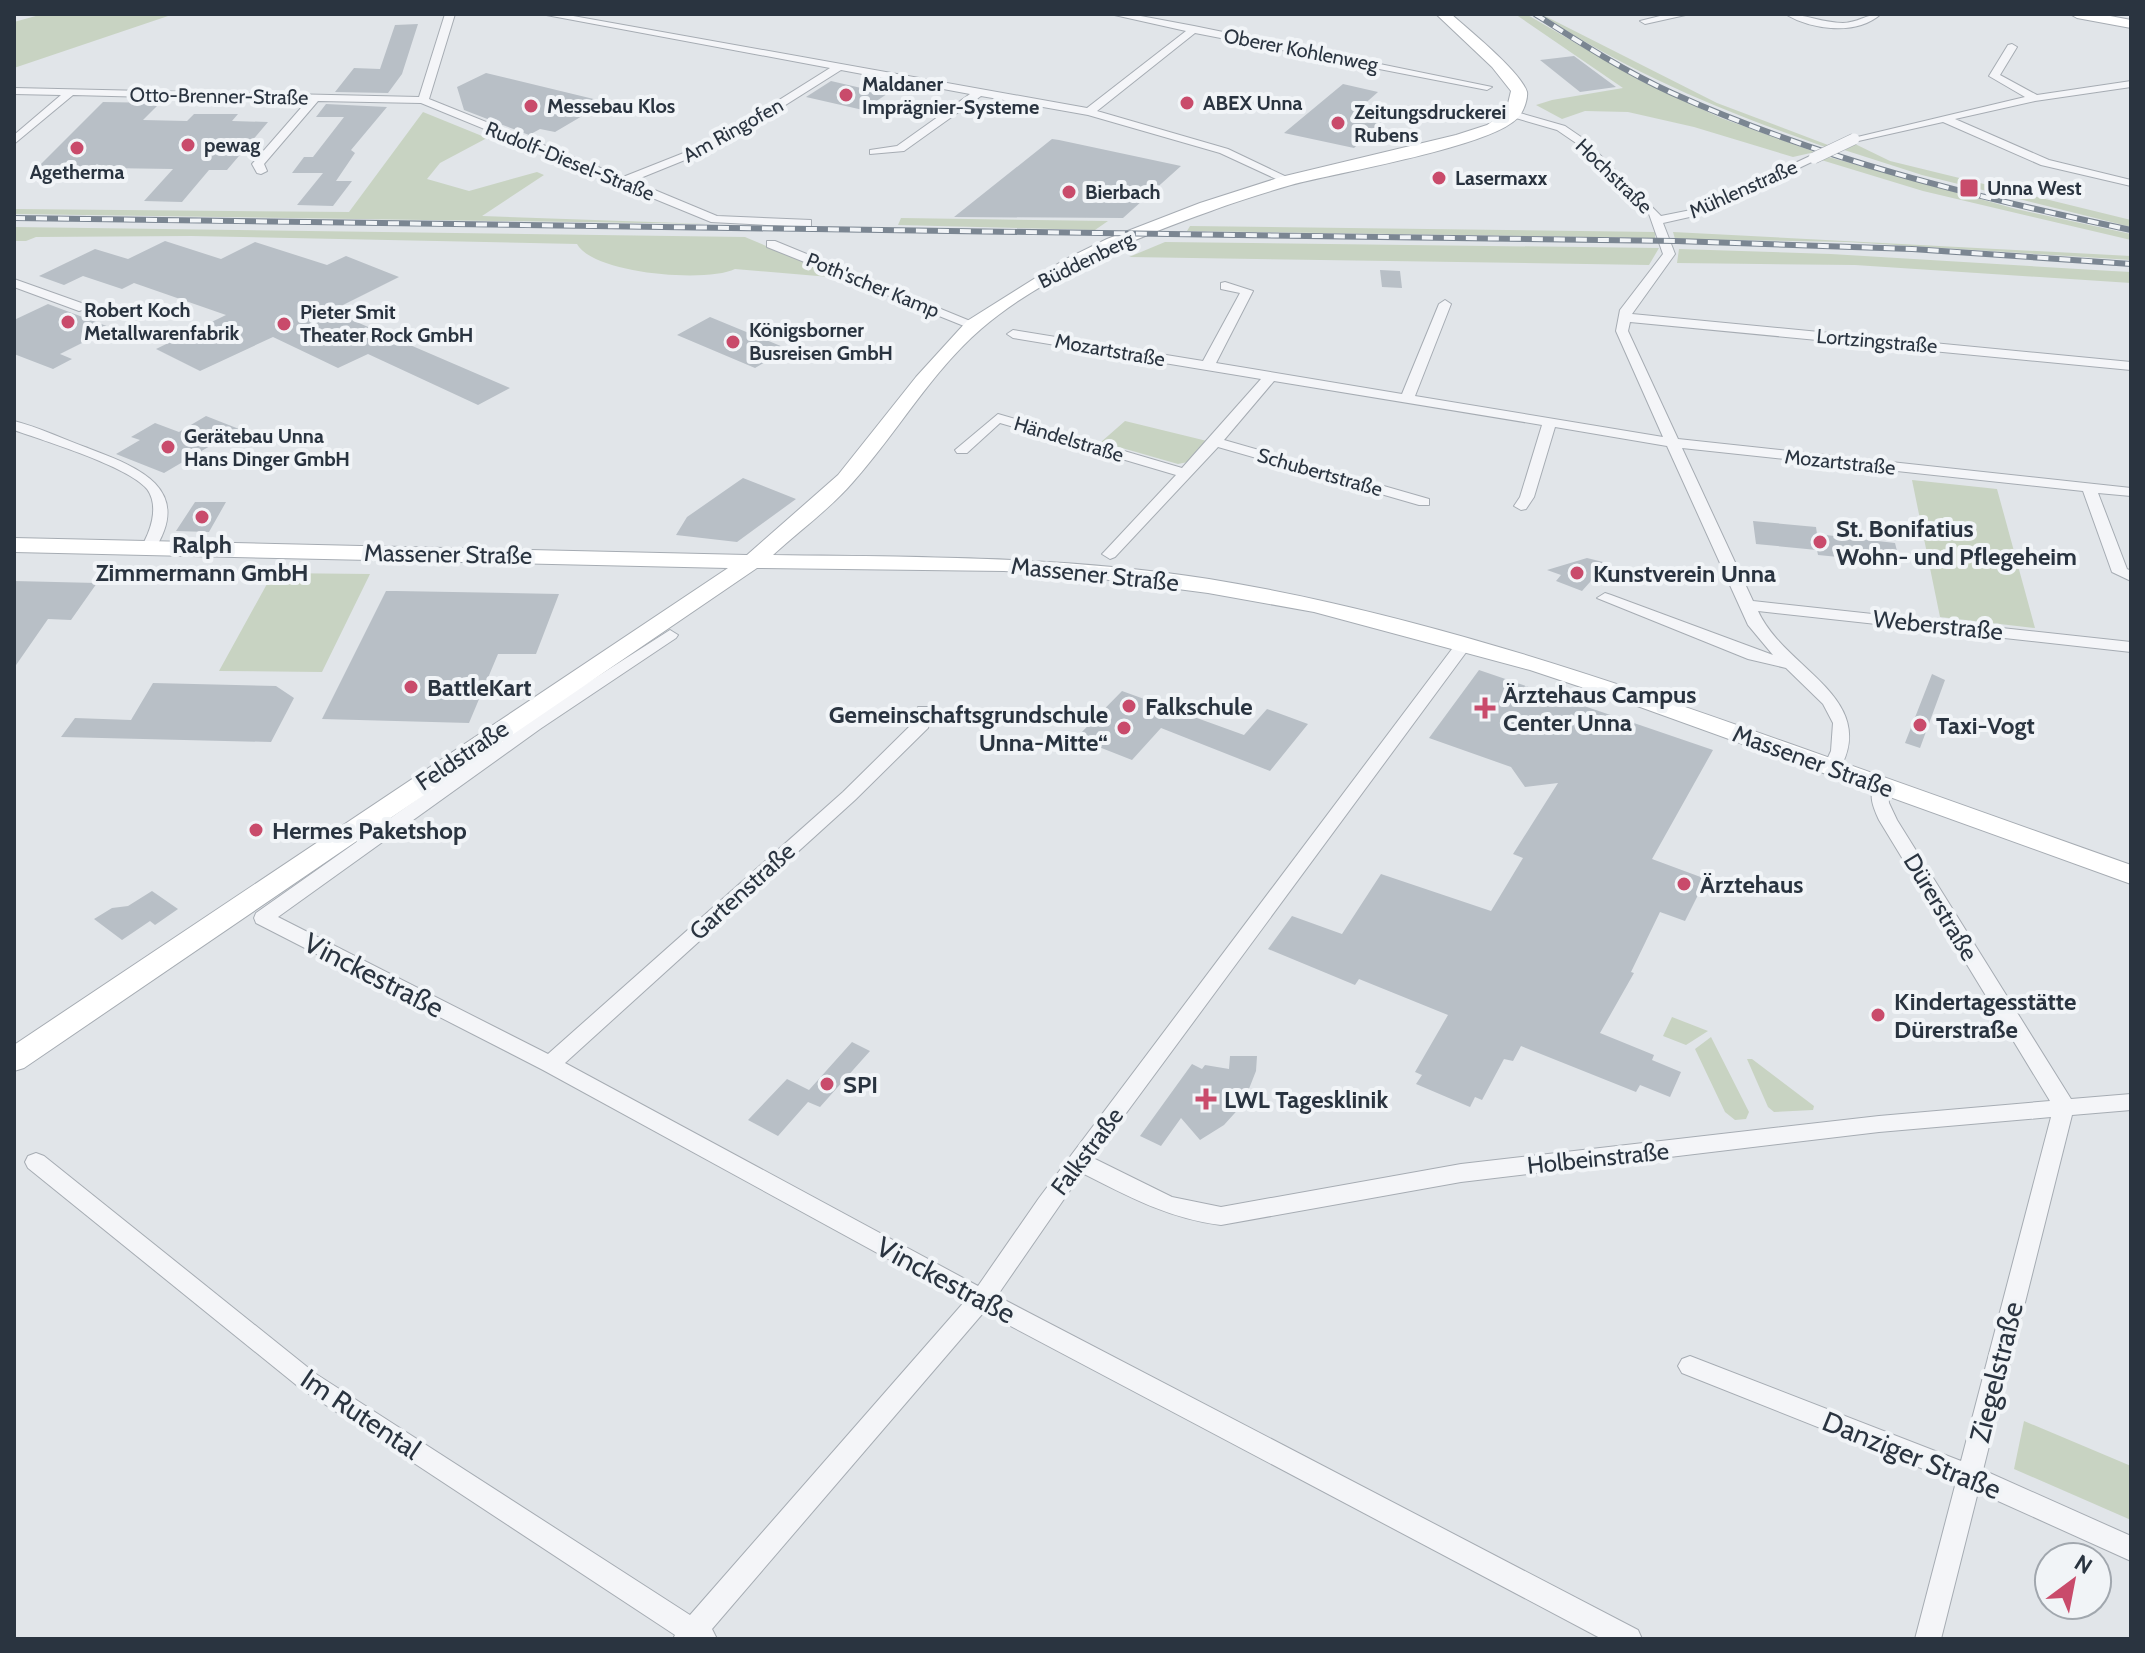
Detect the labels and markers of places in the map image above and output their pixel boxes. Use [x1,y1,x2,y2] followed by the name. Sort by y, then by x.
[862,72,1039,119] place label: Maldaner Imprägnier-Systeme
[837,86,855,104] marker: Maldaner Imprägnier-Systeme
[1203,91,1303,115] place label: ABEX Unna
[547,94,675,118] place label: Messebau Klos
[1178,94,1196,112] marker: ABEX Unna
[522,97,540,115] marker: Messebau Klos
[1354,100,1506,147] place label: Zeitungsdruckerei Rubens
[1329,114,1347,132] marker: Zeitungsdruckerei Rubens
[204,133,260,157] place label: pewag
[179,136,197,154] marker: pewag
[68,139,86,157] marker: Agetherma
[30,160,124,184] place label: Agetherma
[1455,166,1547,190] place label: Lasermaxx
[1430,169,1448,187] marker: Lasermaxx
[1987,176,2082,200] place label: Unna West
[1958,177,1980,199] marker: Unna West
[1085,180,1161,204] place label: Bierbach
[1060,183,1078,201] marker: Bierbach
[84,298,240,345] place label: Robert Koch Metallwarenfabrik
[300,300,473,347] place label: Pieter Smit Theater Rock GmbH
[59,313,77,331] marker: Robert Koch Metallwarenfabrik
[275,315,293,333] marker: Pieter Smit Theater Rock GmbH
[749,318,893,365] place label: Königsborner Busreisen GmbH
[724,333,742,351] marker: Königsborner Busreisen GmbH
[184,424,350,471] place label: Gerätebau Unna Hans Dinger GmbH
[159,438,177,456] marker: Gerätebau Unna Hans Dinger GmbH
[193,508,211,526] marker: Ralph Zimmermann GmbH
[1836,514,2077,571] place label: St. Bonifatius Wohn- und Pflegeheim
[96,530,308,587] place label: Ralph Zimmermann GmbH
[1811,533,1829,551] marker: St. Bonifatius Wohn- und Pflegeheim
[1593,559,1776,588] place label: Kunstverein Unna
[1568,564,1586,582] marker: Kunstverein Unna
[427,673,532,702] place label: BattleKart
[402,678,420,696] marker: BattleKart
[1503,680,1696,737] place label: Ärztehaus Campus Center Unna
[1145,692,1253,721] place label: Falkschule
[1120,697,1138,715] marker: Falkschule
[1474,697,1496,719] marker: Ärztehaus Campus Center Unna
[829,700,1108,757] place label: Gemeinschaftsgrundschule Unna-Mitte“
[1936,711,2035,740] place label: Taxi-Vogt
[1911,716,1929,734] marker: Taxi-Vogt
[1115,719,1133,737] marker: Gemeinschaftsgrundschule Unna-Mitte“
[272,816,467,845] place label: Hermes Paketshop
[247,821,265,839] marker: Hermes Paketshop
[1700,870,1803,899] place label: Ärztehaus
[1675,875,1693,893] marker: Ärztehaus
[1894,987,2076,1044] place label: Kindertagesstätte Dürerstraße
[1869,1006,1887,1024] marker: Kindertagesstätte Dürerstraße
[843,1070,878,1099] place label: SPI
[818,1075,836,1093] marker: SPI
[1224,1085,1388,1114] place label: LWL Tagesklinik
[1195,1088,1217,1110] marker: LWL Tagesklinik

